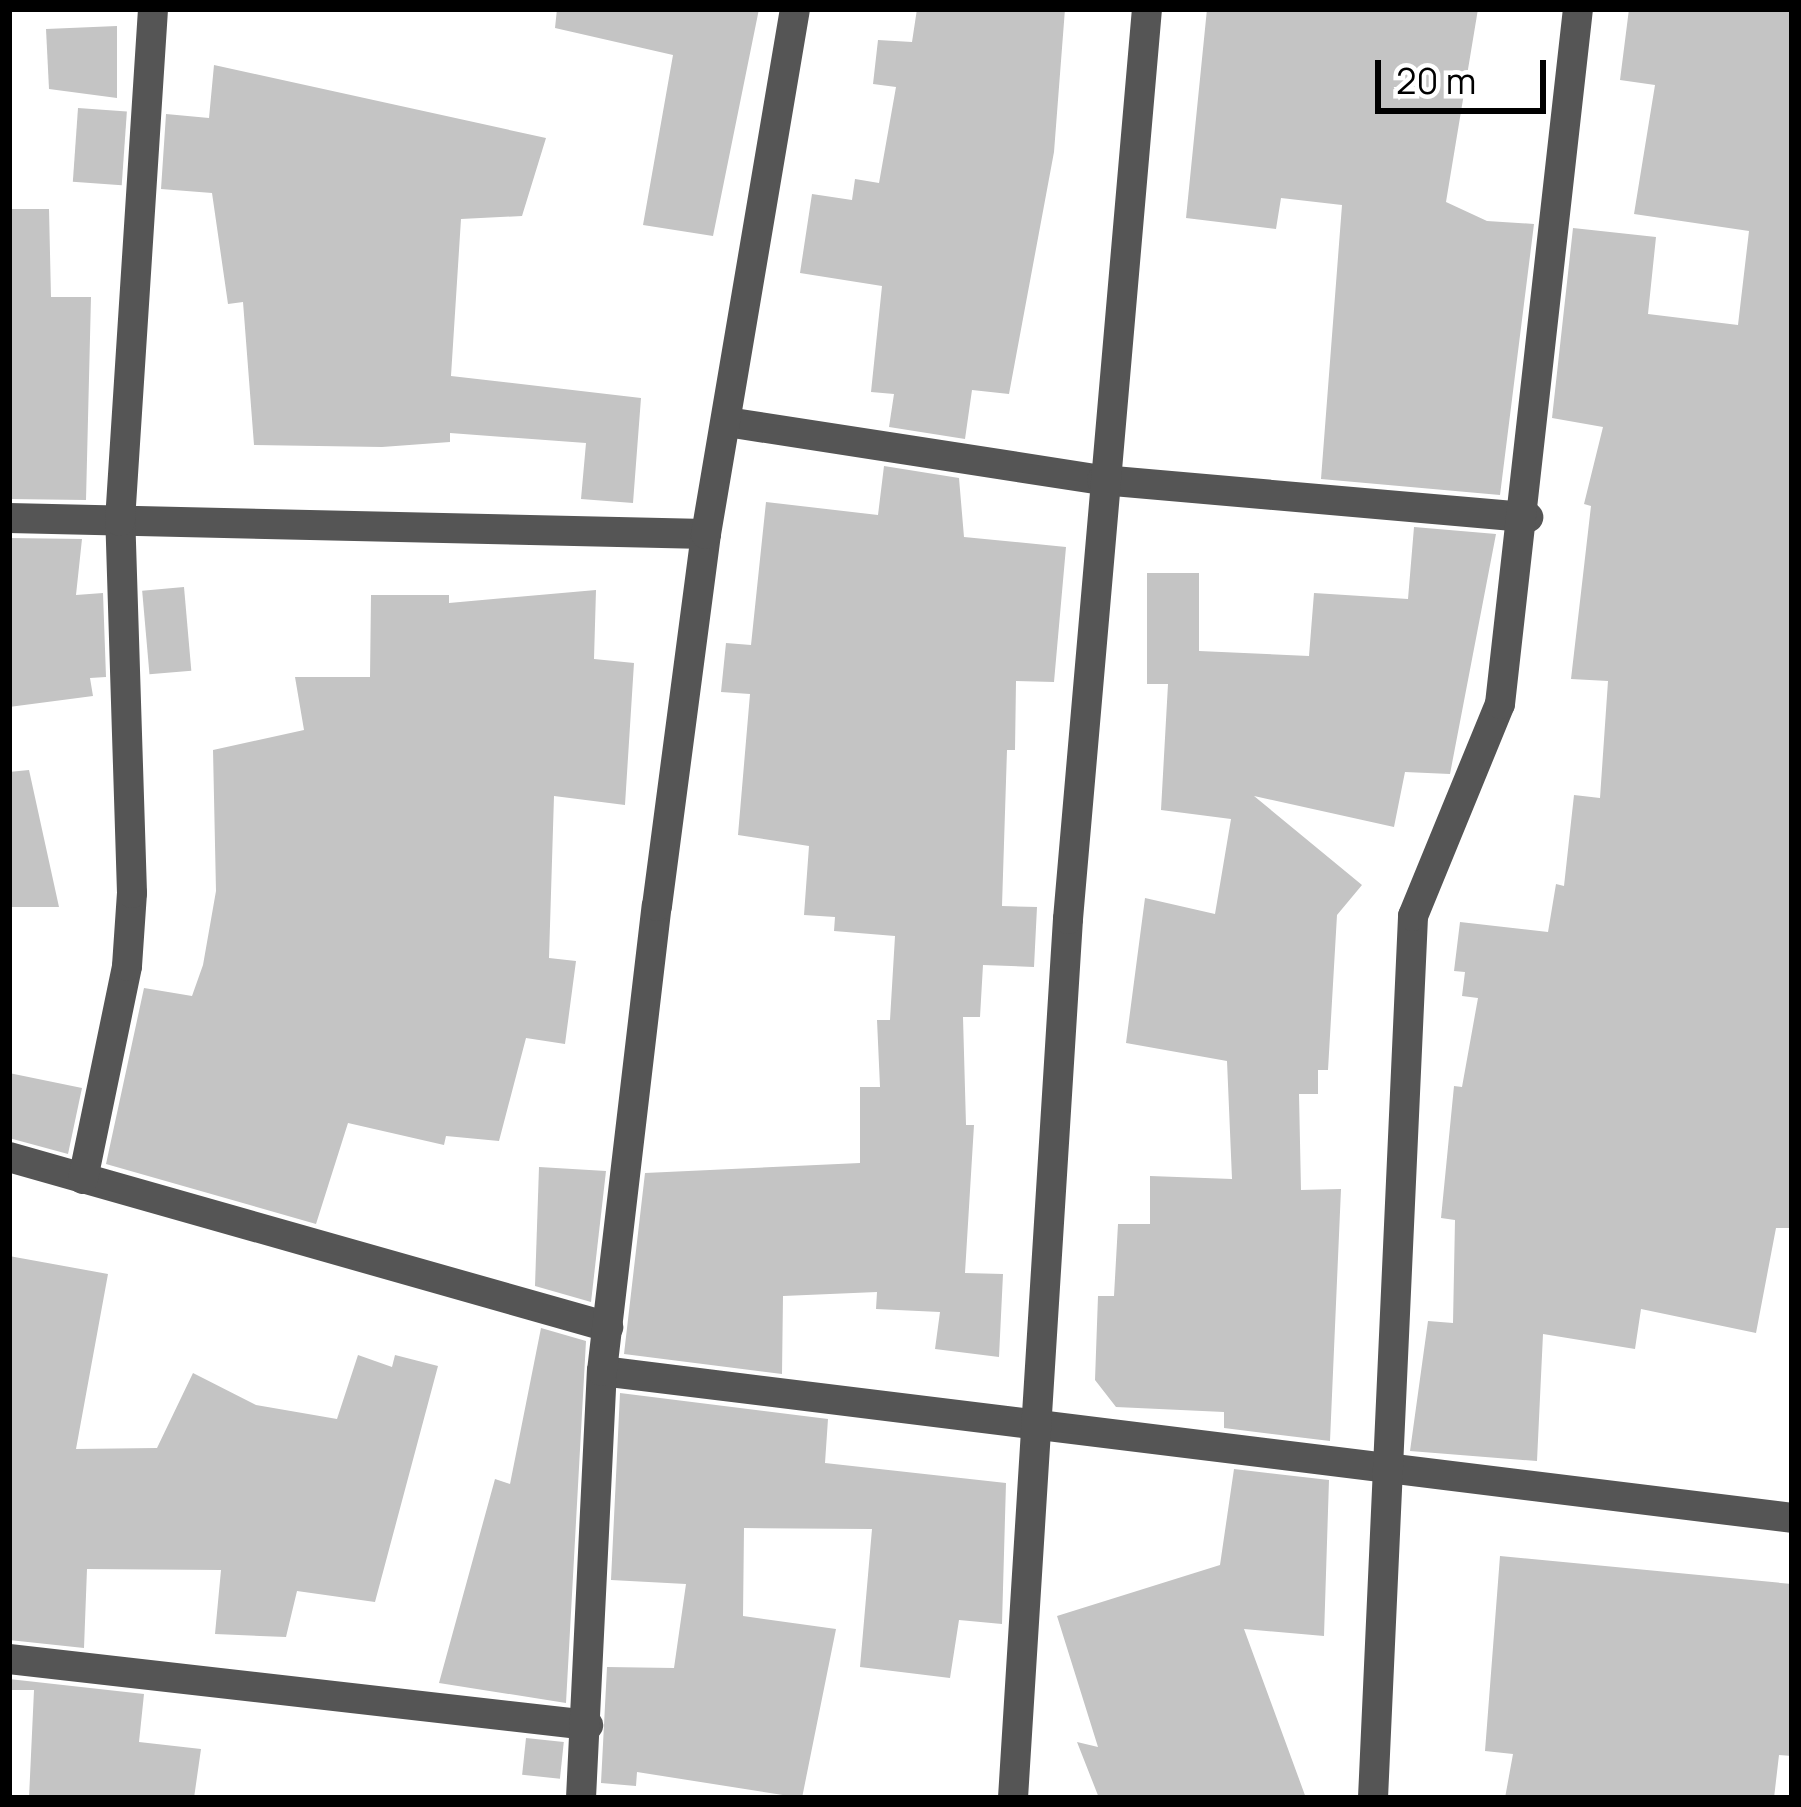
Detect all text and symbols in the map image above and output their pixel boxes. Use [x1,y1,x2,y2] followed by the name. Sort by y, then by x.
[1381,36,1552,110] scale bar
[1396,56,1476,105] text: 20 m

